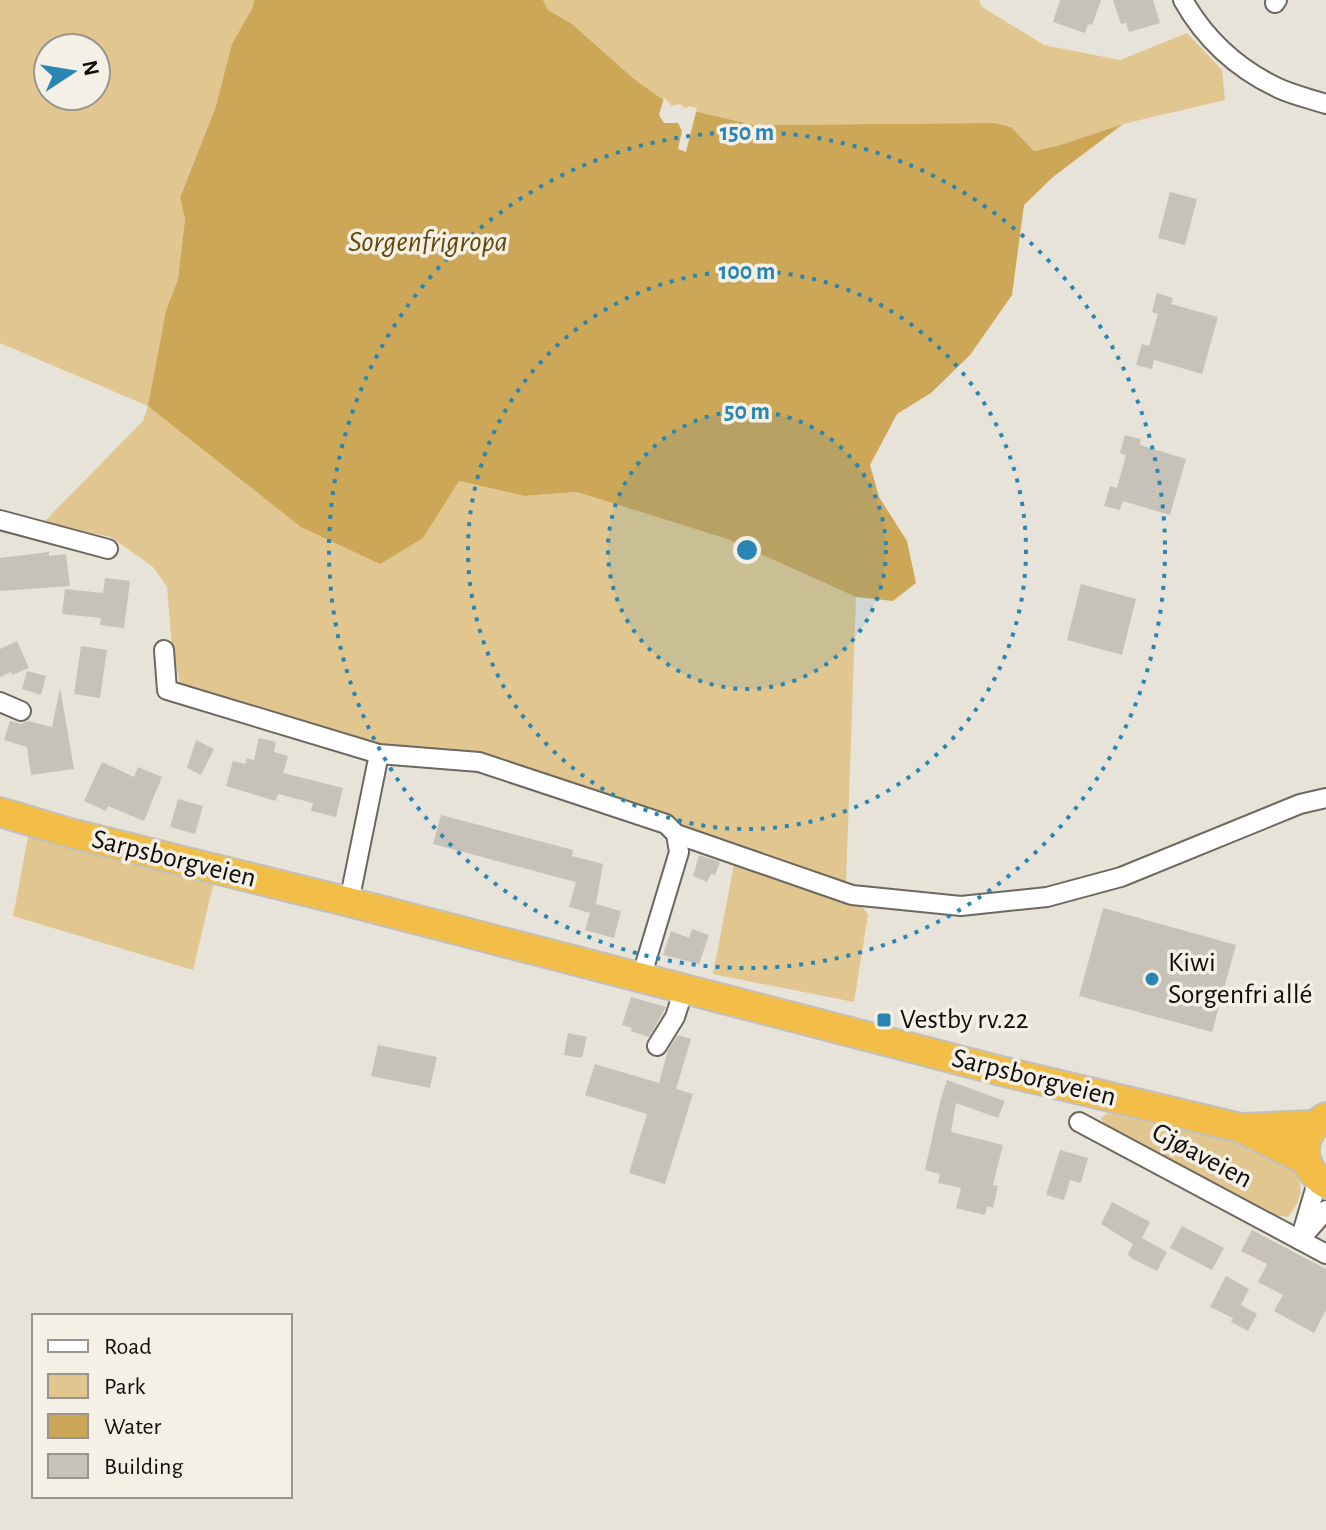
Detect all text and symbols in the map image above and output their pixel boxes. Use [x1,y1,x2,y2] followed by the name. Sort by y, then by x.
[32,32,112,112] north arrow
[78,58,103,78] text: N
[720,121,774,145] text: 150 m
[348,227,508,257] water label: Sorgenfrigropa
[719,260,775,284] text: 100 m
[724,400,770,424] text: 50 m
[733,536,761,564] centre of rings
[89,825,259,893] street label: Sarpsborgveien
[1168,949,1312,1009] place label: Kiwi Sorgenfri allé
[1143,970,1161,988] marker: Kiwi Sorgenfri allé
[900,1006,1029,1034] place label: Vestby rv.22
[875,1011,893,1029] marker: Vestby rv.22
[949,1044,1119,1112] street label: Sarpsborgveien
[1147,1118,1257,1194] street label: Gjøaveien
[32,1314,292,1498] legend
[104,1335,152,1359] text: Road
[104,1375,145,1399] text: Park
[104,1415,162,1439] text: Water
[104,1455,183,1479] text: Building

